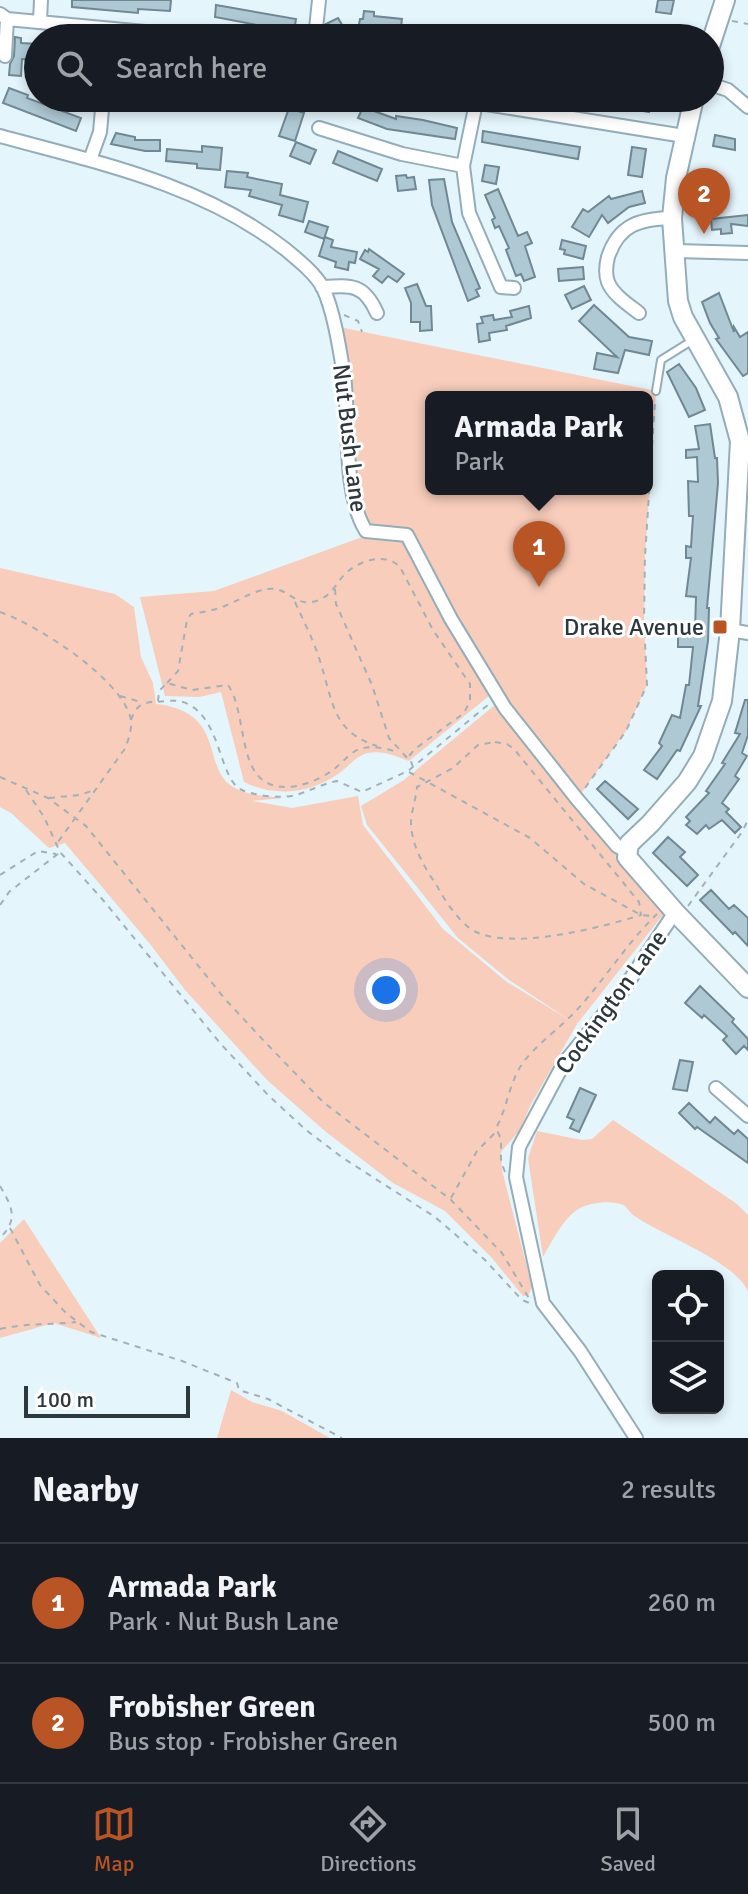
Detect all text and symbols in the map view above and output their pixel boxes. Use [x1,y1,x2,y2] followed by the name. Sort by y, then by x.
[24,24,724,112] search box
[52,46,96,90] icon: search
[116,50,267,87] text: Search here
[678,168,730,234] pin: 2
[326,362,374,514] street label: Nut Bush Lane
[425,391,653,495] popup
[455,409,623,446] text: Armada Park
[455,446,505,478] text: Park
[513,521,565,587] pin: 1
[564,612,704,642] place label: Drake Avenue
[711,618,729,636] marker: Drake Avenue
[549,924,673,1080] street label: Cockington Lane
[366,970,406,1010] your location
[652,1270,724,1414] map controls
[652,1270,724,1342] button: locate
[652,1342,724,1414] button: layers
[24,1382,190,1418] scale bar
[36,1386,94,1413] text: 100 m
[32,1469,139,1511] text: Nearby
[621,1474,716,1506] text: 2 results
[108,1569,277,1606] text: Armada Park
[51,1587,65,1619] text: 1
[647,1587,716,1619] text: 260 m
[108,1606,339,1638] text: Park · Nut Bush Lane
[108,1689,316,1726] text: Frobisher Green
[51,1707,65,1739] text: 2
[647,1707,716,1739] text: 500 m
[108,1726,398,1758] text: Bus stop · Frobisher Green
[92,1802,136,1877] tab: Map
[320,1802,416,1877] tab: Directions
[601,1802,656,1877] tab: Saved

